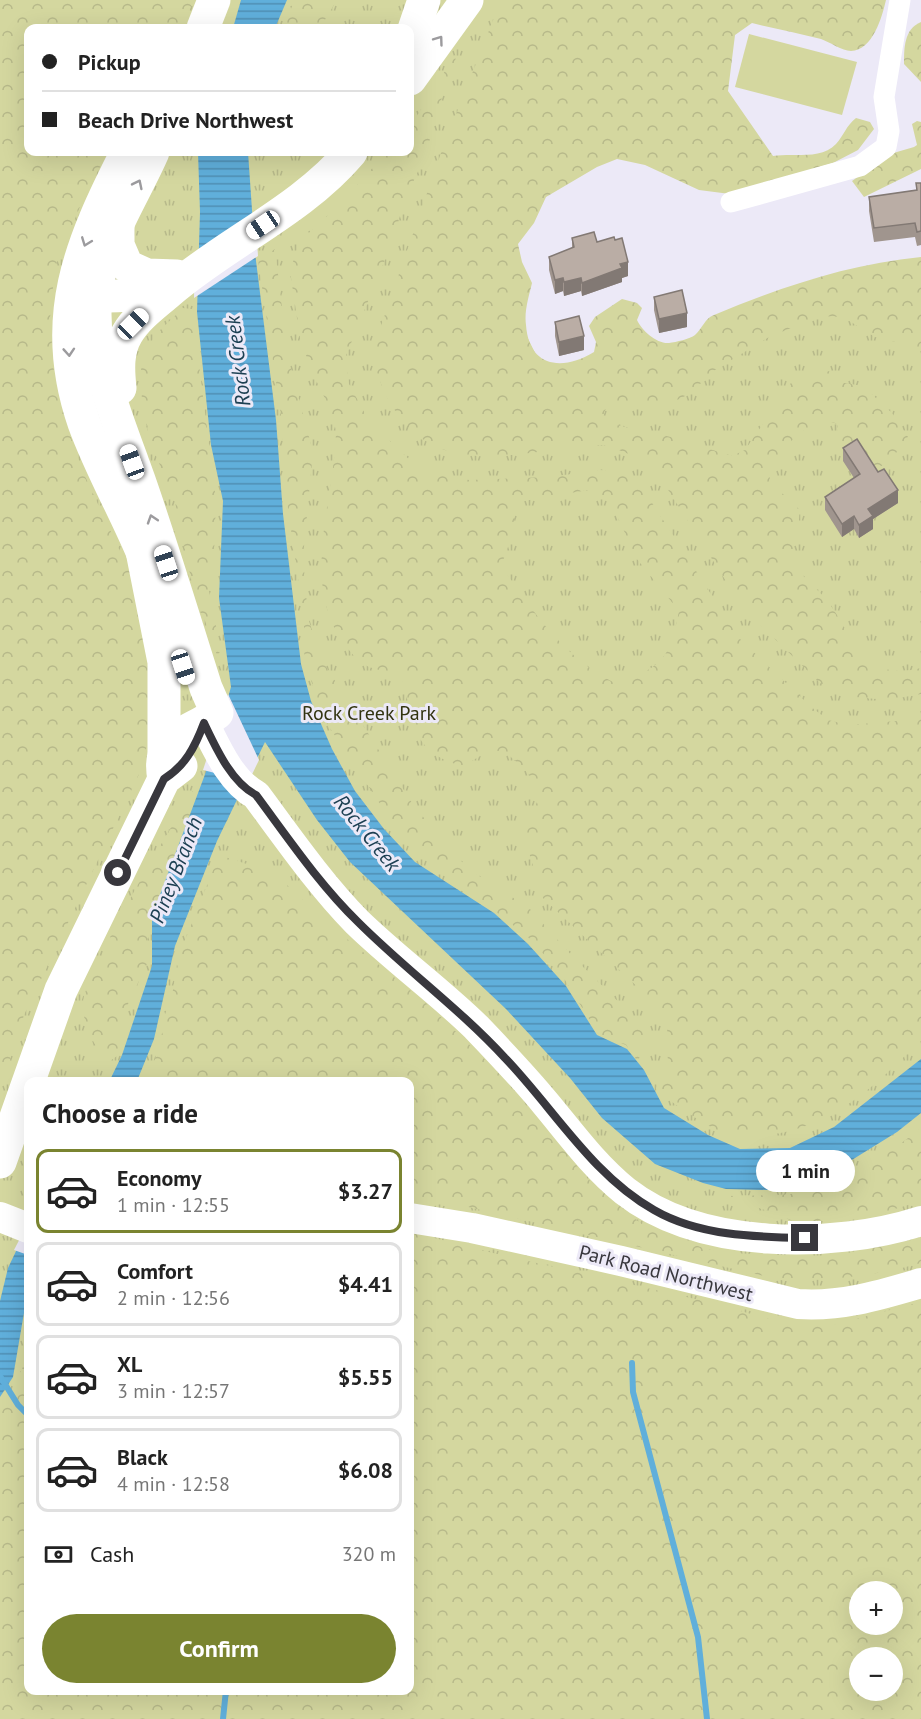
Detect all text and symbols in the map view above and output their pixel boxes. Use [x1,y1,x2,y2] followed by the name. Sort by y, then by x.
[431,35,442,46] one-way arrow
[78,48,141,76] text: Pickup
[78,106,293,134] text: Beach Drive Northwest
[131,179,142,190] one-way arrow
[243,207,283,243] car
[81,236,94,246] one-way arrow
[114,305,152,343] car
[218,313,256,408] water label: Rock Creek
[62,347,75,356] one-way arrow
[117,442,147,482] car
[146,514,159,525] one-way arrow
[152,543,180,583] car
[169,647,197,687] car
[302,700,436,726] park label: Rock Creek Park
[328,789,408,878] water label: Rock Creek
[143,813,208,927] water label: Piney Branch
[104,859,131,886] route start
[42,1096,198,1130] text: Choose a ride
[756,1151,854,1193] callout: 1 min
[781,1158,830,1184] text: 1 min
[45,1164,99,1218] icon: car
[117,1164,201,1192] text: Economy
[338,1177,393,1205] text: $3.27
[117,1192,230,1218] text: 1 min · 12:55
[791,1224,818,1251] route end
[576,1239,756,1307] street label: Park Road Northwest
[45,1257,99,1311] icon: car
[117,1257,193,1285] text: Comfort
[338,1270,393,1298] text: $4.41
[117,1285,230,1311] text: 2 min · 12:56
[45,1350,99,1404] icon: car
[117,1350,142,1378] text: XL
[338,1363,393,1391] text: $5.55
[117,1378,230,1404] text: 3 min · 12:57
[45,1443,99,1497] icon: car
[117,1443,168,1471] text: Black
[338,1456,393,1484] text: $6.08
[117,1471,230,1497] text: 4 min · 12:58
[42,1538,75,1571] icon: cash
[90,1540,134,1568] text: Cash
[342,1541,396,1567] text: 320 m
[849,1581,903,1701] map controls
[849,1581,903,1635] button: +
[42,1614,396,1683] button: Confirm
[849,1647,903,1701] button: −

